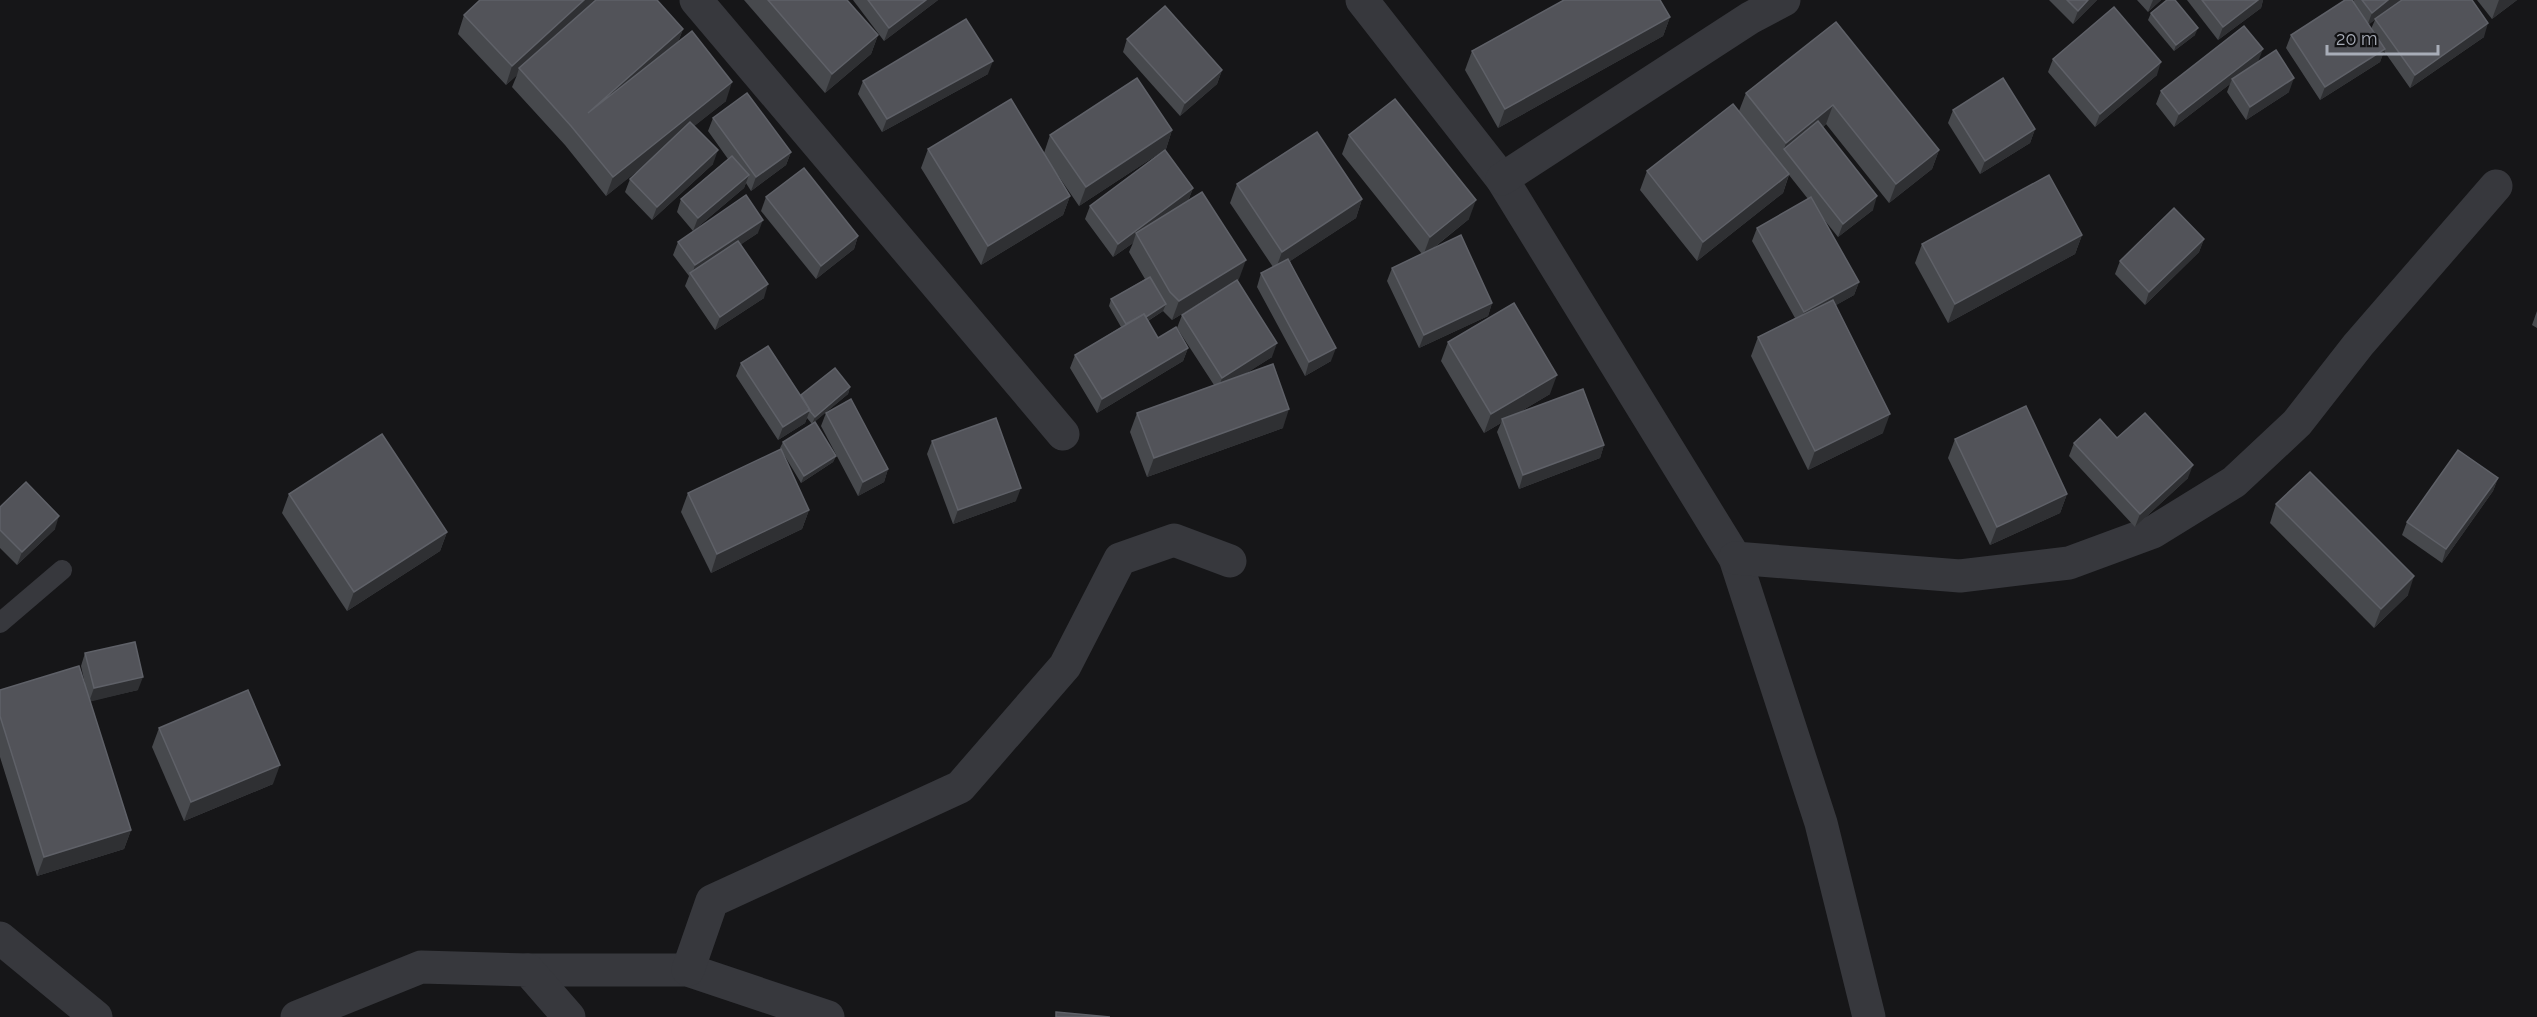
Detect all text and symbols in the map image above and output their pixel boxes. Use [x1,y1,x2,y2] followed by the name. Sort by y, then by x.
[2327,18,2438,56] scale bar
[2336,28,2378,49] text: 20 m

